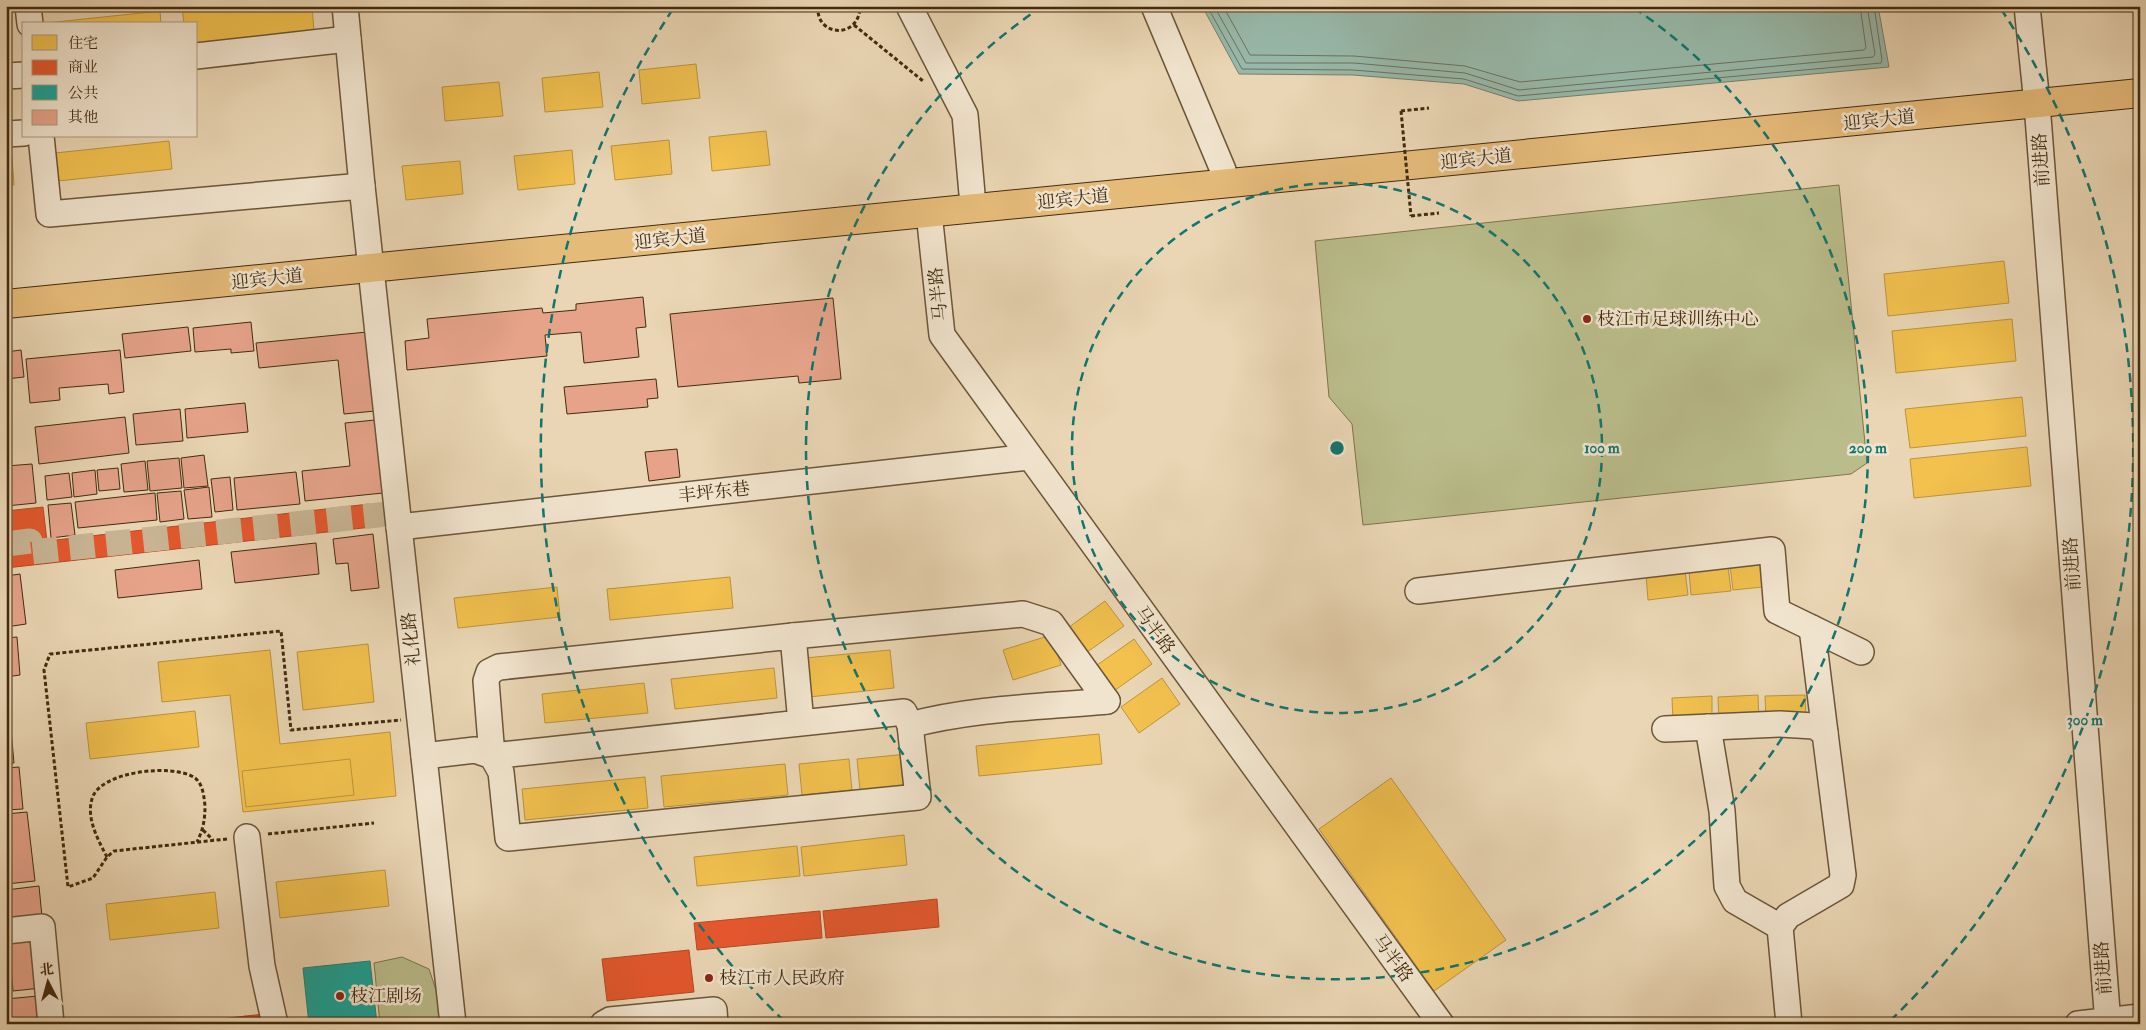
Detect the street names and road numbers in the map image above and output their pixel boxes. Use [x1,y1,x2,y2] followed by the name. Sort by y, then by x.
[1842,105,1916,136] street label: 迎宾大道
[2028,132,2055,188] street label: 前进路
[1439,144,1513,175] street label: 迎宾大道
[1036,184,1110,215] street label: 迎宾大道
[633,224,707,255] street label: 迎宾大道
[230,264,304,295] street label: 迎宾大道
[924,266,953,322] street label: 马半路
[677,477,751,508] street label: 丰坪东巷
[2059,536,2086,592] street label: 前进路
[1129,602,1180,659] street label: 马半路
[397,611,426,667] street label: 礼化路
[1367,930,1418,987] street label: 马半路
[2090,940,2117,996] street label: 前进路

